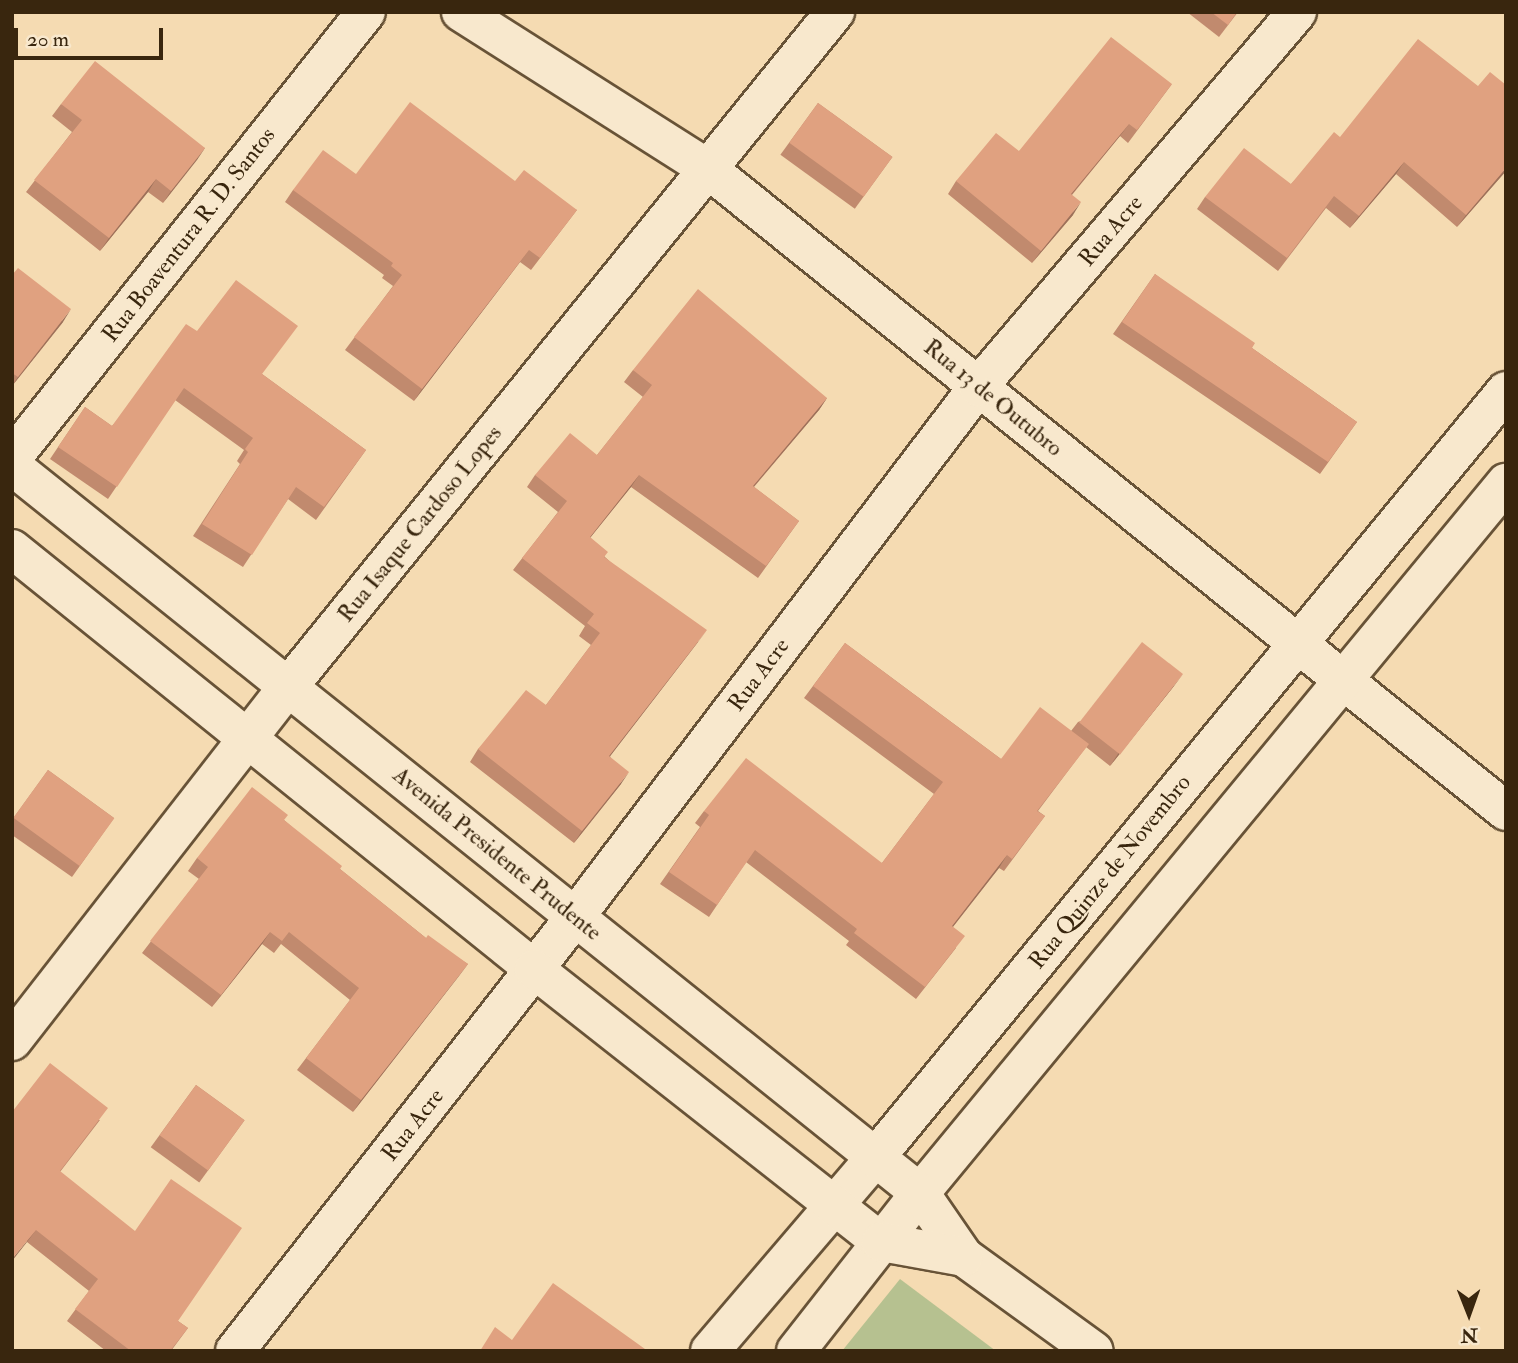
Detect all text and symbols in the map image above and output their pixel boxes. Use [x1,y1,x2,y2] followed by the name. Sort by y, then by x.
[18,14,166,58] scale bar
[27,26,69,53] text: 20 m
[97,122,281,348] street label: Rua Boaventura R. D. Santos
[1073,190,1149,272] street label: Rua Acre
[918,334,1068,462] street label: Rua 13 de Outubro
[332,420,508,628] street label: Rua Isaque Cardoso Lopes
[723,633,795,717] street label: Rua Acre
[387,761,607,947] street label: Avenida Presidente Prudente
[1023,769,1197,975] street label: Rua Quinze de Novembro
[376,1083,450,1167] street label: Rua Acre
[1434,1279,1504,1349] north arrow
[1461,1323,1478,1347] text: N

